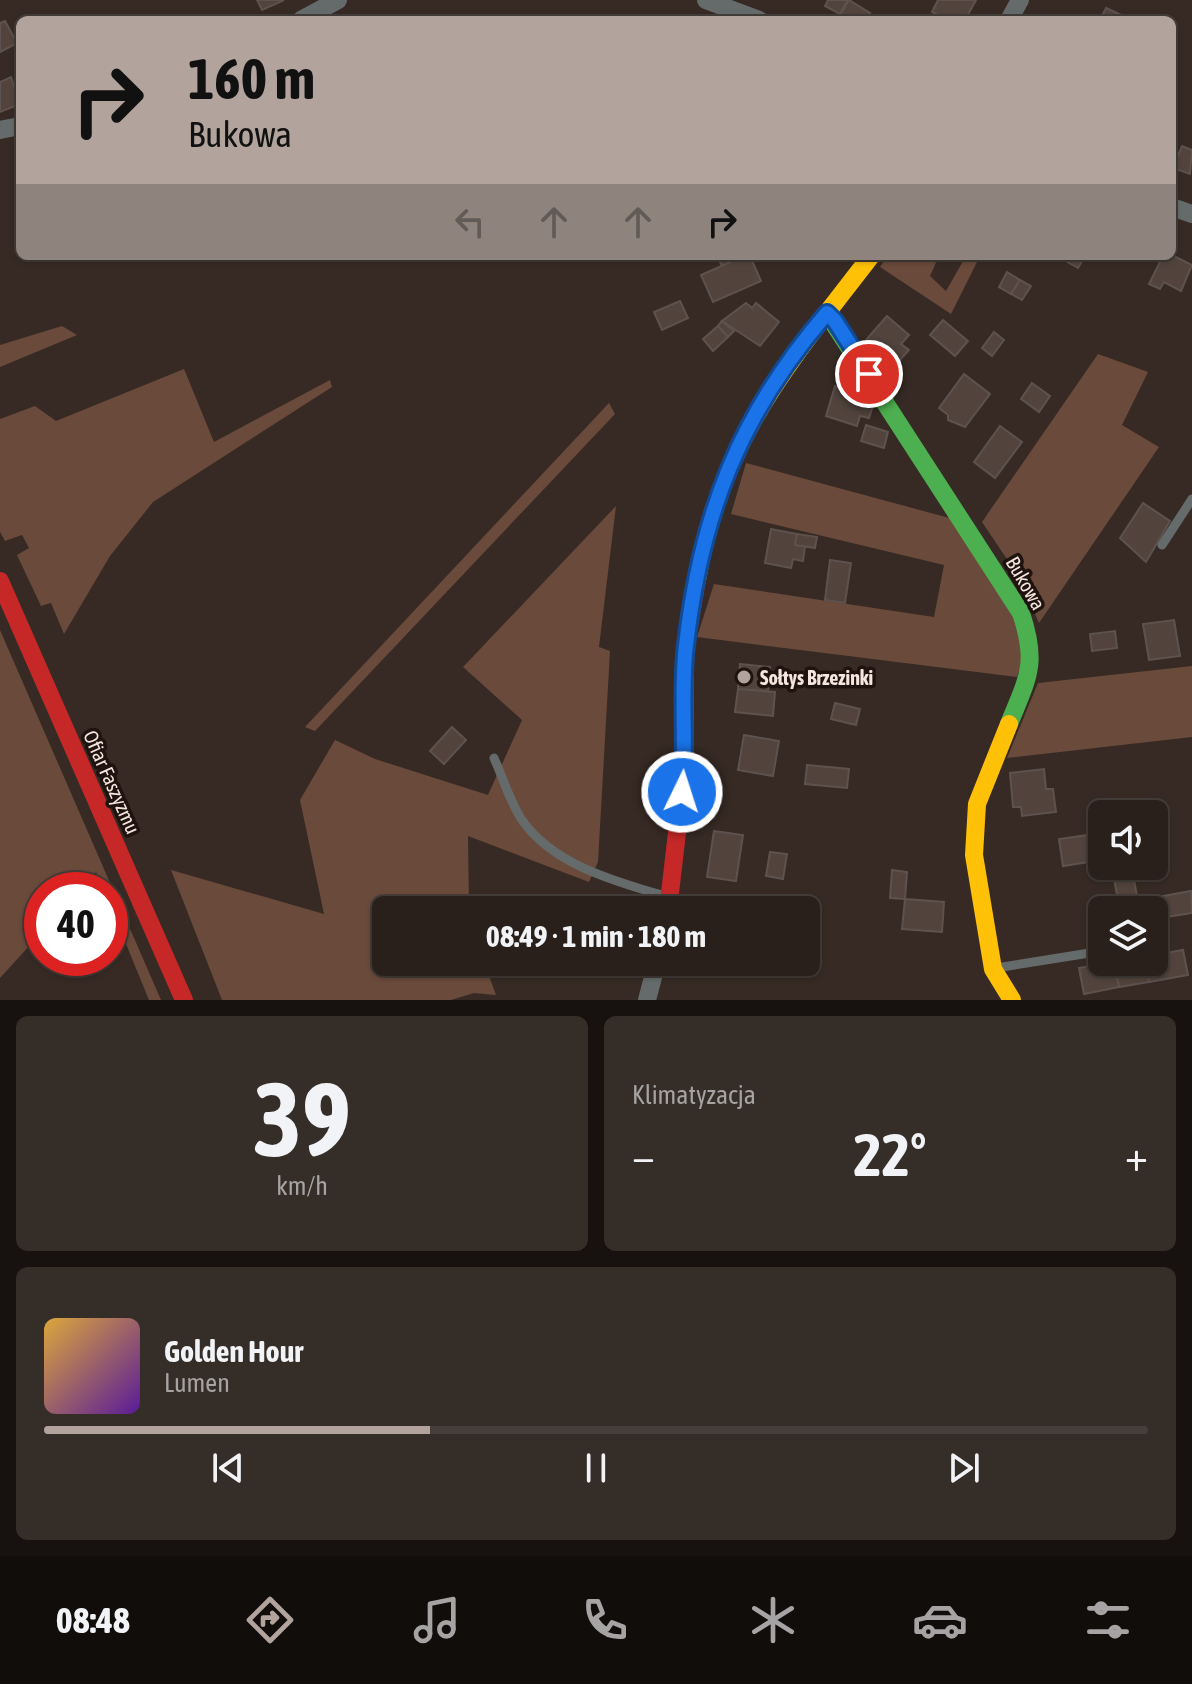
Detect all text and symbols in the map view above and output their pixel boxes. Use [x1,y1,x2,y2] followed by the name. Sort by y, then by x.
[188,47,315,111] text: 160 m
[56,48,160,152] icon: right
[188,113,292,155] text: Bukowa
[448,200,492,244] icon: left
[532,200,576,244] icon: ahead
[616,200,660,244] icon: ahead
[700,200,744,244] icon: right
[835,340,903,408] pin
[847,352,891,396] icon: arrive
[1002,552,1050,614] street label: Bukowa
[760,666,873,689] place label: Sołtys Brzezinki
[735,668,753,686] marker: Sołtys Brzezinki
[79,727,145,837] street label: Ofiar Faszyzmu
[640,750,724,834] position arrow
[1088,800,1168,976] map controls
[1088,800,1168,880] button: sound
[24,872,128,976] speed limit sign: 40
[1088,896,1168,976] button: layers
[486,919,706,953] text: 08:49 · 1 min · 180 m
[253,1059,351,1178] text: 39
[632,1080,756,1110] text: Klimatyzacja
[854,1120,926,1189] text: 22°
[632,1130,655,1180] text: −
[1125,1130,1148,1180] text: +
[276,1171,328,1201] text: km/h
[164,1334,303,1368] text: Golden Hour
[164,1368,230,1398] text: Lumen
[206,1446,250,1490] icon: previous
[574,1446,618,1490] icon: pause
[942,1446,986,1490] icon: next
[242,1592,298,1648] icon: directions
[409,1592,465,1648] icon: music
[577,1592,633,1648] icon: phone
[745,1592,801,1648] icon: climate
[912,1592,968,1648] icon: car
[1080,1592,1136,1648] icon: filters
[56,1599,130,1641] text: 08:48

